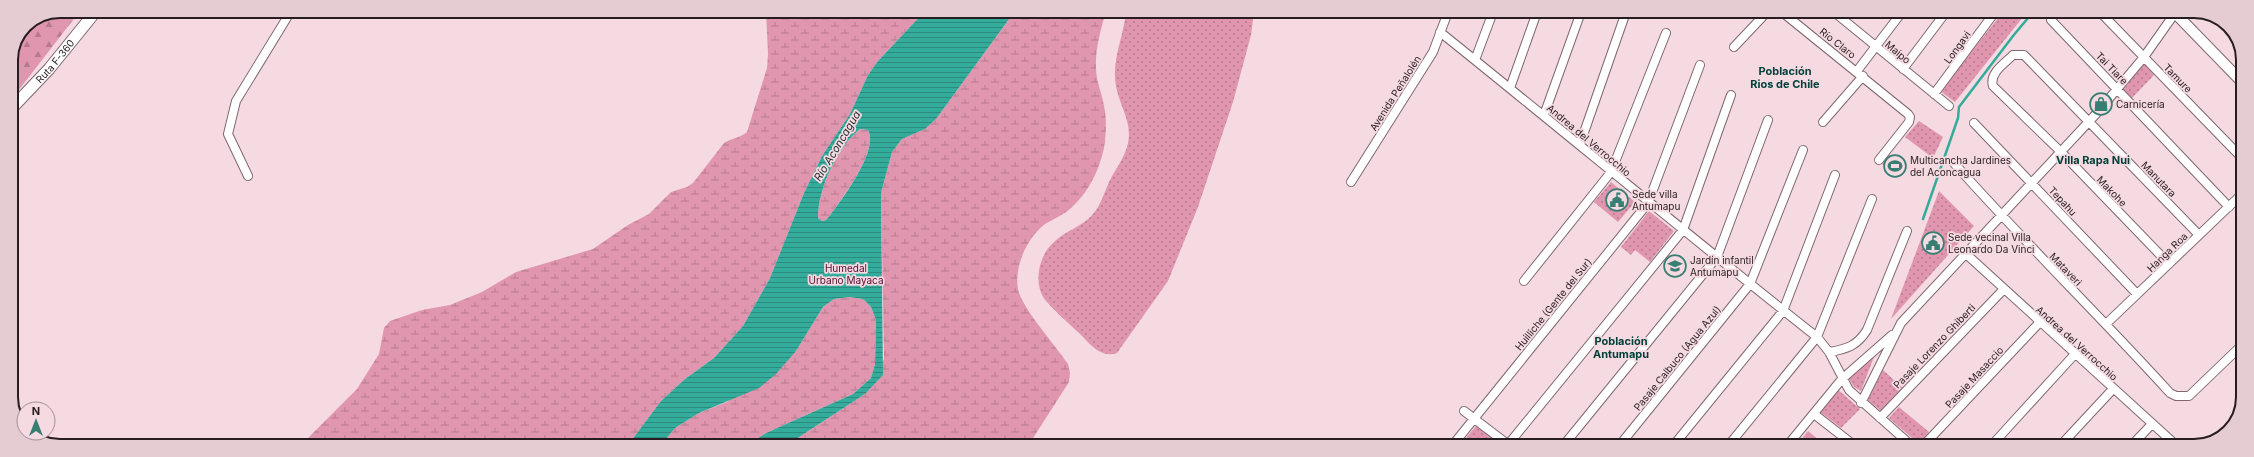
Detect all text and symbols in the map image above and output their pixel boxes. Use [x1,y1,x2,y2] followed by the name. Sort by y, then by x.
[1818,25,1858,61] street label: Río Claro
[1941,28,1973,66] street label: Longavi
[33,37,77,85] street label: Ruta F-360
[1883,38,1913,66] street label: Maipo
[2094,49,2130,87] street label: Tai Tiare
[1367,53,1423,133] street label: Avenida Peñalolén
[2161,61,2195,95] street label: Tamure
[1750,64,1820,91] district label: Población Rios de Chile
[2088,91,2114,117] shop icon: Carnicería
[2116,98,2165,110] place label: Carnicería
[1545,101,1633,179] street label: Andrea del Verrocchio
[811,108,864,184] water label: Río Aconcagua
[1882,153,1908,179] sports icon: Multicancha Jardines del Aconcagua
[2056,153,2130,167] district label: Villa Rapa Nui
[1910,154,2011,178] place label: Multicancha Jardines del Aconcagua
[2139,159,2179,199] street label: Manutara
[2095,173,2130,209] street label: Makohe
[2047,184,2079,218] street label: Tepahu
[1604,187,1630,213] public building icon: Sede villa Antumapu
[1632,188,1680,212] place label: Sede villa Antumapu
[1920,230,1946,256] public building icon: Sede vecinal Villa Leonardo Da Vinci
[2144,230,2190,274] street label: Hanga Roa
[1948,231,2035,255] place label: Sede vecinal Villa Leonardo Da Vinci
[2047,250,2085,288] street label: Mataveri
[1662,253,1688,279] school or university icon: Jardín infantil Antumapu
[1690,254,1754,278] place label: Jardín infantil Antumapu
[1512,256,1594,352] street label: Huilliche (Gente del Sur)
[808,262,884,286] park label: Humedal Urbano Mayaca
[1891,301,1977,391] street label: Pasaje Lorenzo Ghiberti
[1631,303,1723,413] street label: Pasaje Calbuco (Agua Azul)
[2034,303,2120,383] street label: Andrea del Verrocchio
[1593,334,1649,361] district label: Población Antumapu
[1943,344,2005,410] street label: Pasaje Masaccio
[16,401,56,441] north arrow
[32,404,40,418] text: N

